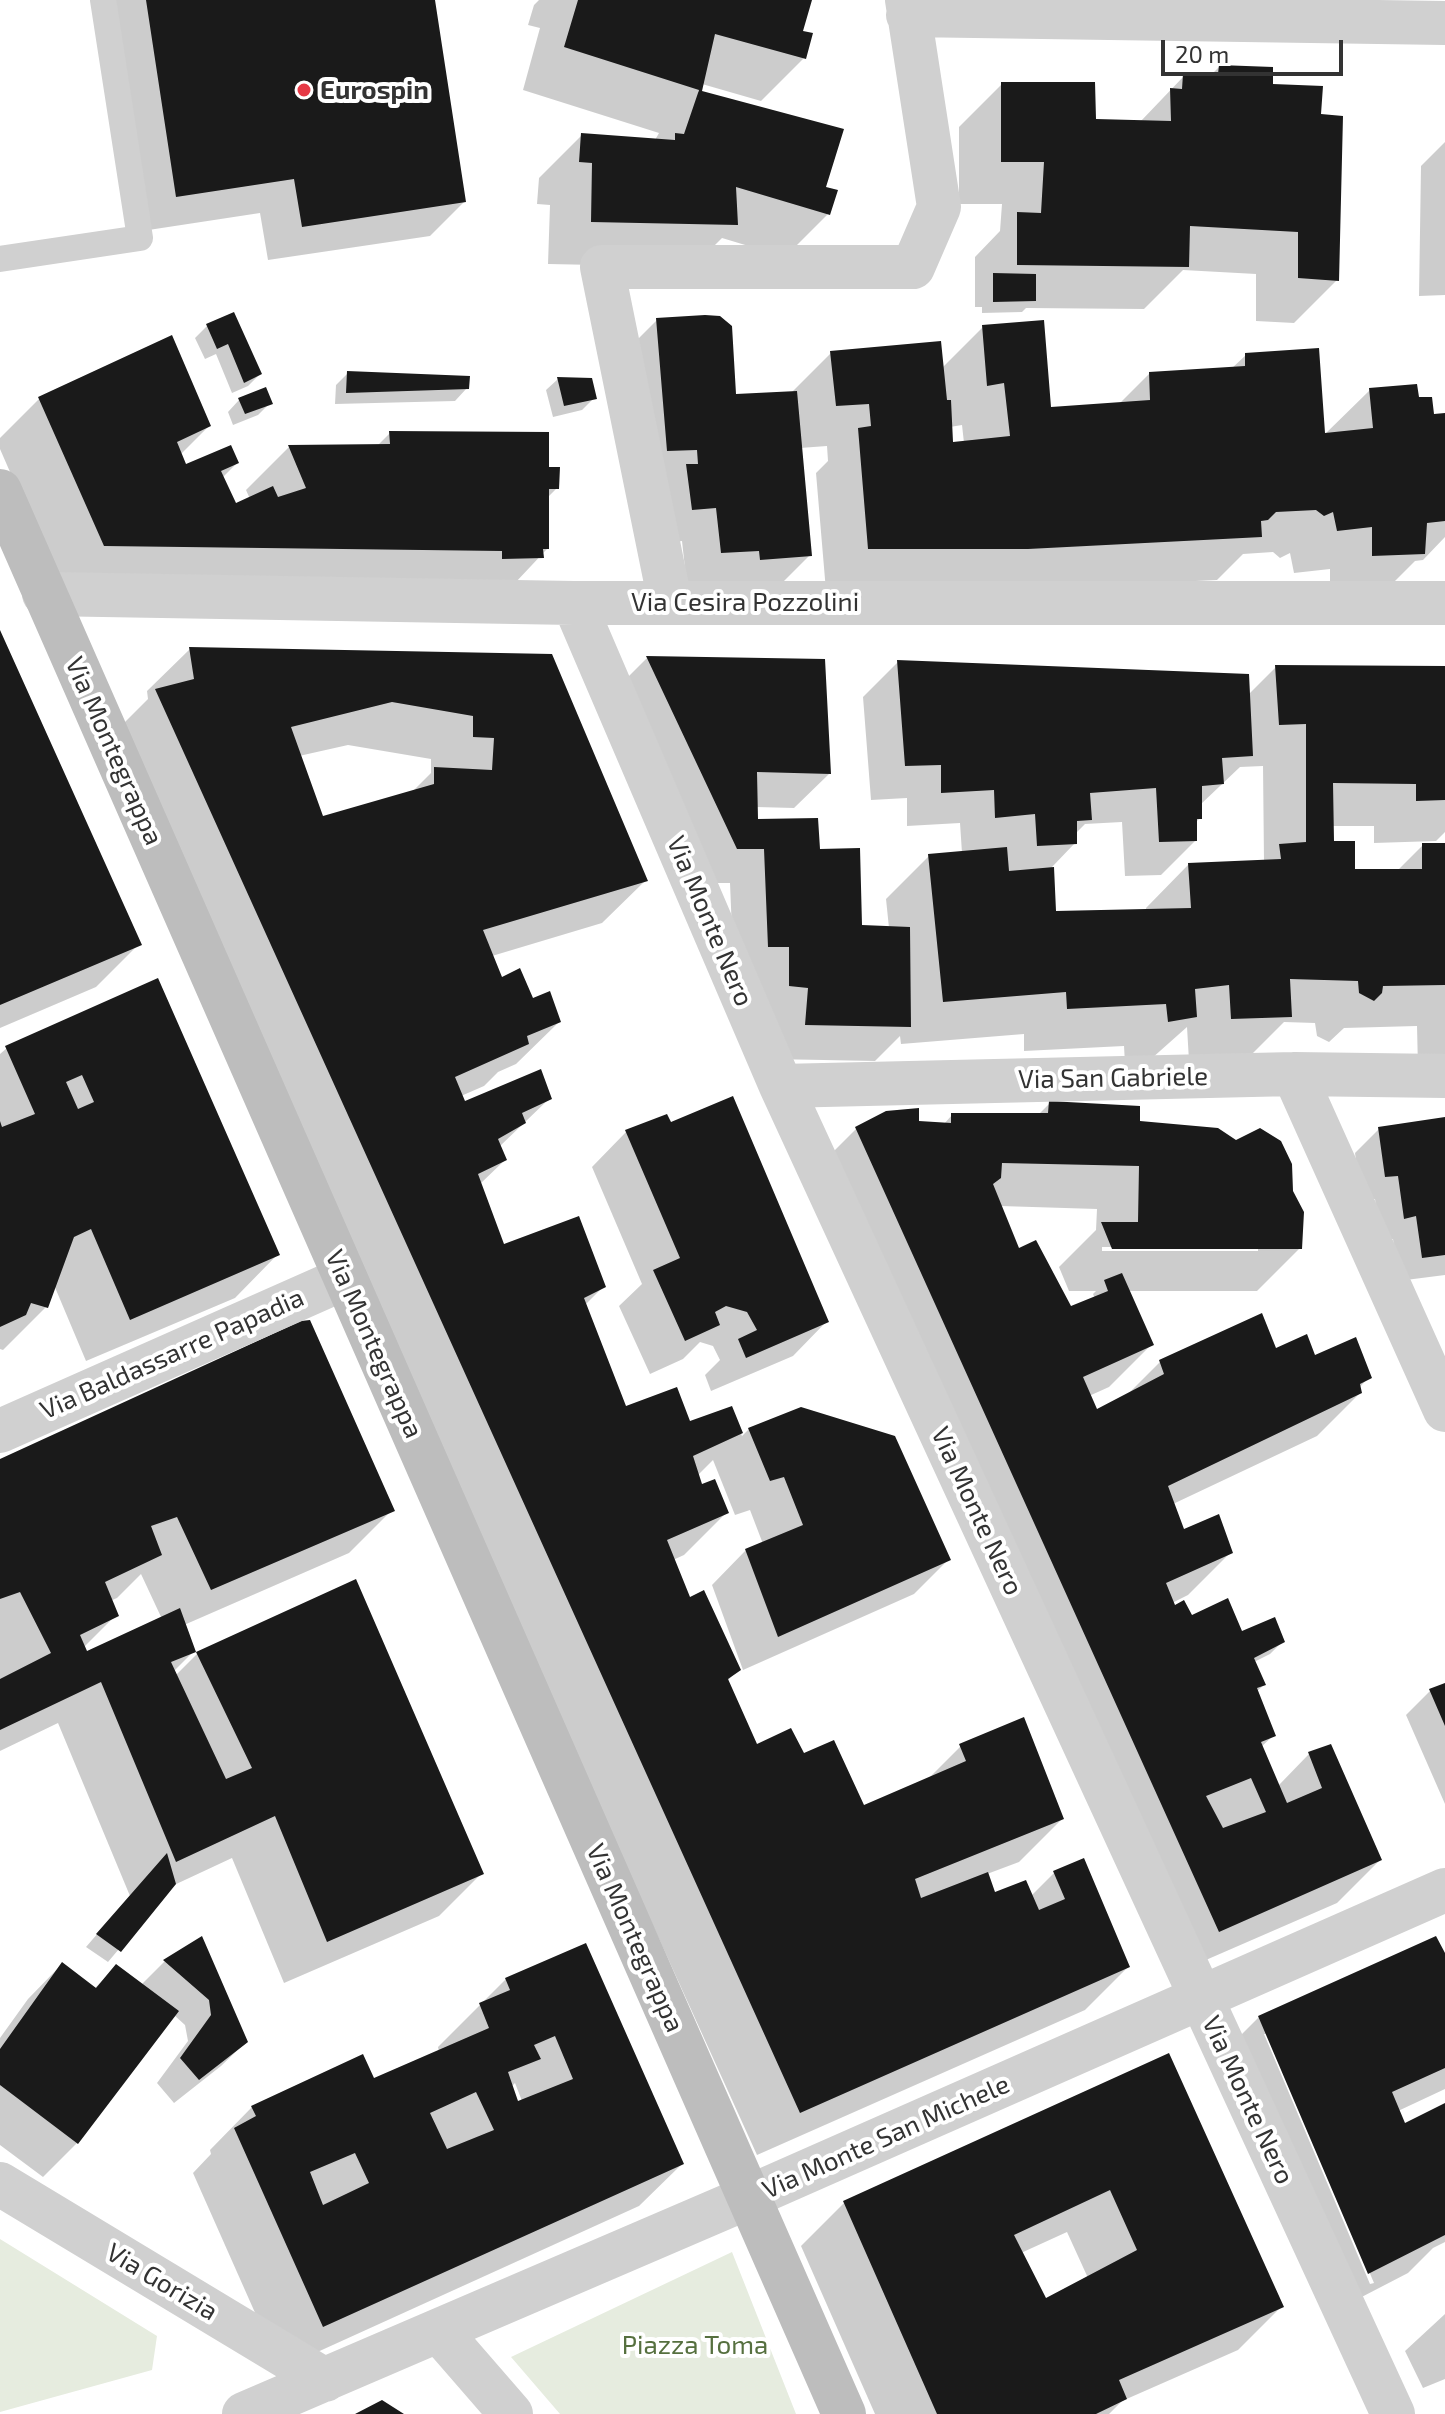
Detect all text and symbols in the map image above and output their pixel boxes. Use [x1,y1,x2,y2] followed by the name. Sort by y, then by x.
[1165,24,1347,74] scale bar
[1175,39,1229,68] text: 20 m
[320,74,429,106] place label: Eurospin
[295,81,313,99] marker: Eurospin
[631,586,859,618] street label: Via Cesira Pozzolini
[59,652,169,850] street label: Via Montegrappa
[660,831,760,1011] street label: Via Monte Nero
[1018,1061,1208,1095] street label: Via San Gabriele
[319,1245,429,1443] street label: Via Montegrappa
[35,1282,309,1426] street label: Via Baldassarre Papadia
[924,1422,1030,1600] street label: Via Monte Nero
[580,1839,690,2037] street label: Via Montegrappa
[1195,2011,1301,2189] street label: Via Monte Nero
[758,2068,1014,2206] street label: Via Monte San Michele
[101,2237,223,2327] street label: Via Gorizia
[622,2329,768,2361] park label: Piazza Toma

